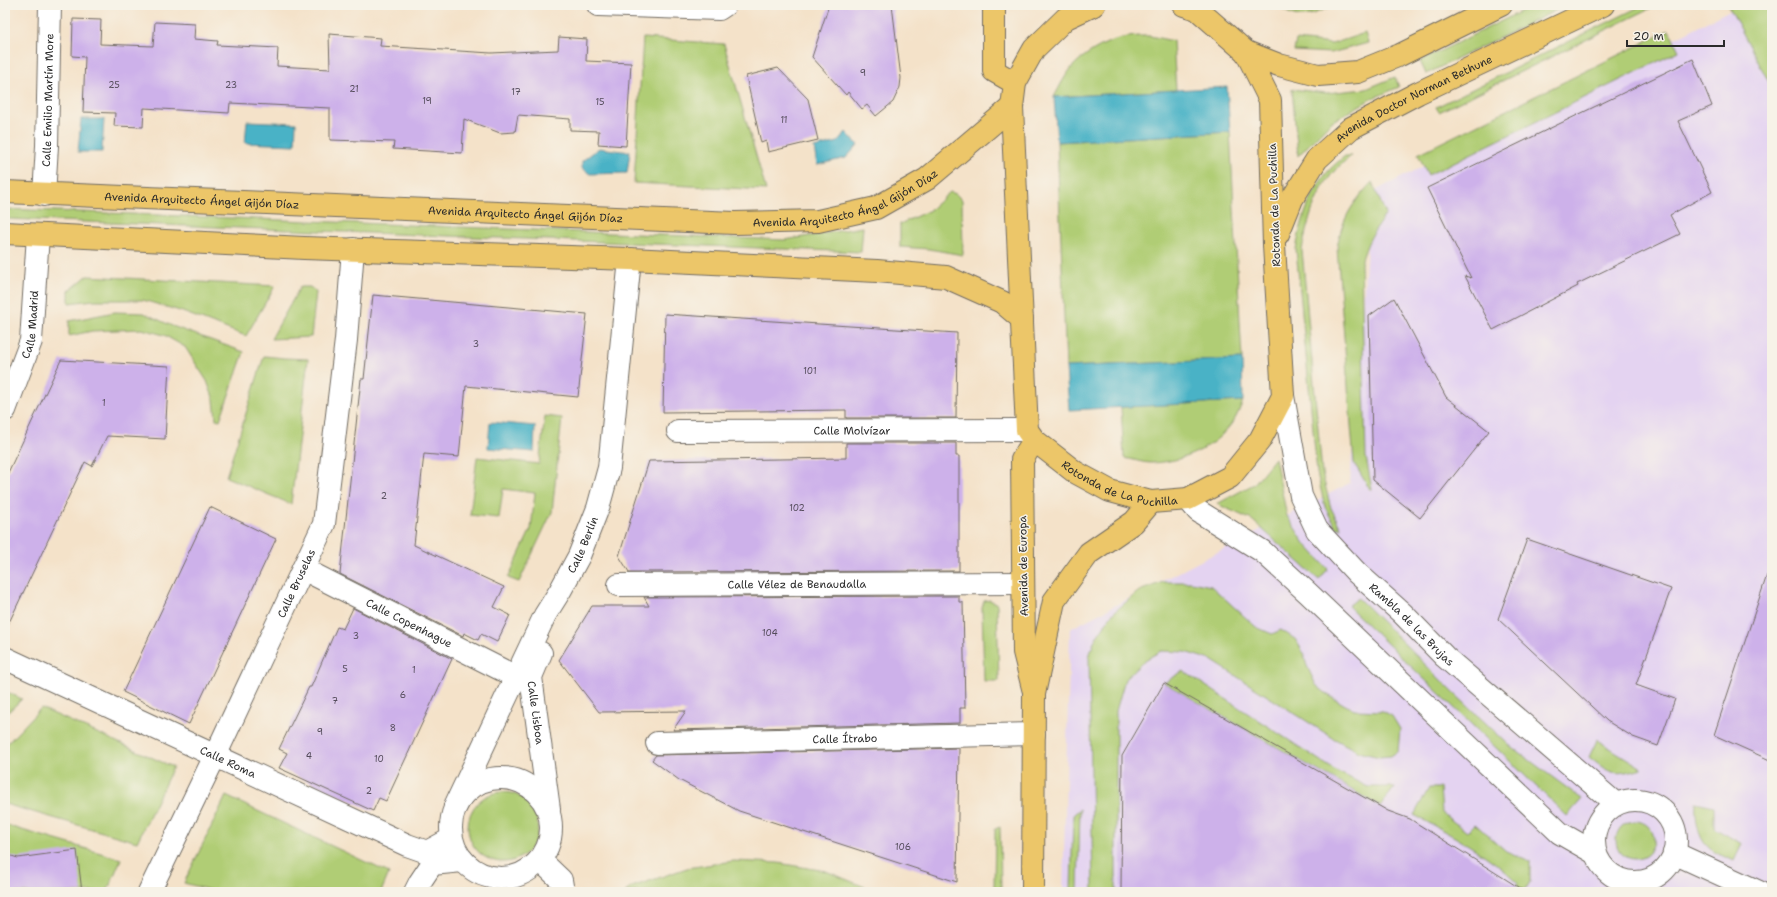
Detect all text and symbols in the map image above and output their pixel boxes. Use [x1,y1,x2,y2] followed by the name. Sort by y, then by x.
[1627,22,1724,48] scale bar
[1633,28,1664,44] text: 20 m
[39,33,57,167] street label: Calle Emilio Martín More
[1333,52,1495,146] street label: Avenida Doctor Norman Bethune
[860,67,866,79] house number: 9
[108,79,120,91] house number: 25
[225,79,237,91] house number: 23
[349,83,359,95] house number: 21
[511,86,521,98] house number: 17
[422,95,432,107] house number: 19
[595,96,605,108] house number: 15
[780,114,788,126] house number: 11
[1265,143,1284,267] street label: Rotonda de La Puchilla
[752,166,941,231] street label: Avenida Arquitecto Ángel Gijón Díaz
[104,189,300,212] street label: Avenida Arquitecto Ángel Gijón Díaz
[428,203,623,226] street label: Avenida Arquitecto Ángel Gijón Díaz
[18,290,42,361] street label: Calle Madrid
[473,338,479,350] house number: 3
[803,365,817,377] house number: 101
[102,397,106,409] house number: 1
[813,423,891,439] street label: Calle Molvízar
[1058,457,1178,510] street label: Rotonda de La Puchilla
[381,490,387,502] house number: 2
[789,502,805,514] house number: 102
[564,514,602,576] street label: Calle Berlín
[1015,515,1032,616] street label: Avenida de Europa
[274,547,319,620] street label: Calle Bruselas
[728,577,867,592] street label: Calle Vélez de Benaudalla
[1366,580,1457,670] street label: Rambla de las Brujas
[363,595,455,651] street label: Calle Copenhague
[762,627,778,639] house number: 104
[353,630,359,642] house number: 3
[342,663,348,675] house number: 5
[412,664,416,676] house number: 1
[524,680,547,746] street label: Calle Lisboa
[400,689,406,701] house number: 6
[332,695,338,707] house number: 7
[390,722,396,734] house number: 8
[317,726,323,738] house number: 9
[812,730,878,747] street label: Calle Ítrabo
[197,743,258,782] street label: Calle Roma
[306,750,312,762] house number: 4
[374,753,384,765] house number: 10
[366,785,372,797] house number: 2
[895,841,911,853] house number: 106

